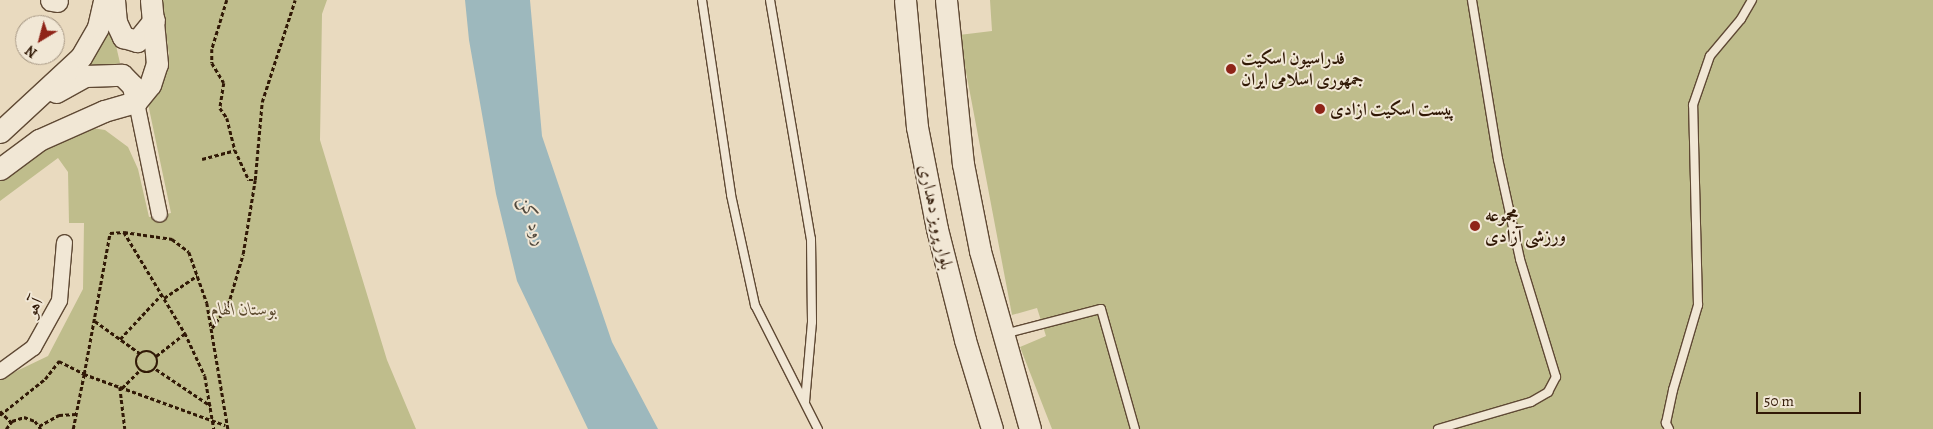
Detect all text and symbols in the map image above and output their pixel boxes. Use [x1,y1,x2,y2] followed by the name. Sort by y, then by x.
[15,15,65,65] north arrow
[21,41,41,62] text: N
[1241,48,1363,90] place label: فدراسیون اسکیت جمهوری اسلامی ایران
[1225,63,1237,75] marker: فدراسیون اسکیت جمهوری اسلامی ایران
[1330,98,1454,120] place label: پیست اسکیت ازادی
[1314,103,1326,115] marker: پیست اسکیت ازادی
[914,162,958,272] street label: بلوار پرویز دهداری
[513,193,551,249] water label: رود کن
[1485,205,1566,248] place label: مجموعه ورزشی آزادی
[1469,220,1481,232] marker: مجموعه ورزشی آزادی
[20,294,48,320] street label: آهو
[211,298,277,320] park label: بوستان الهام
[1758,382,1863,414] scale bar
[1764,391,1794,411] text: 50 m

